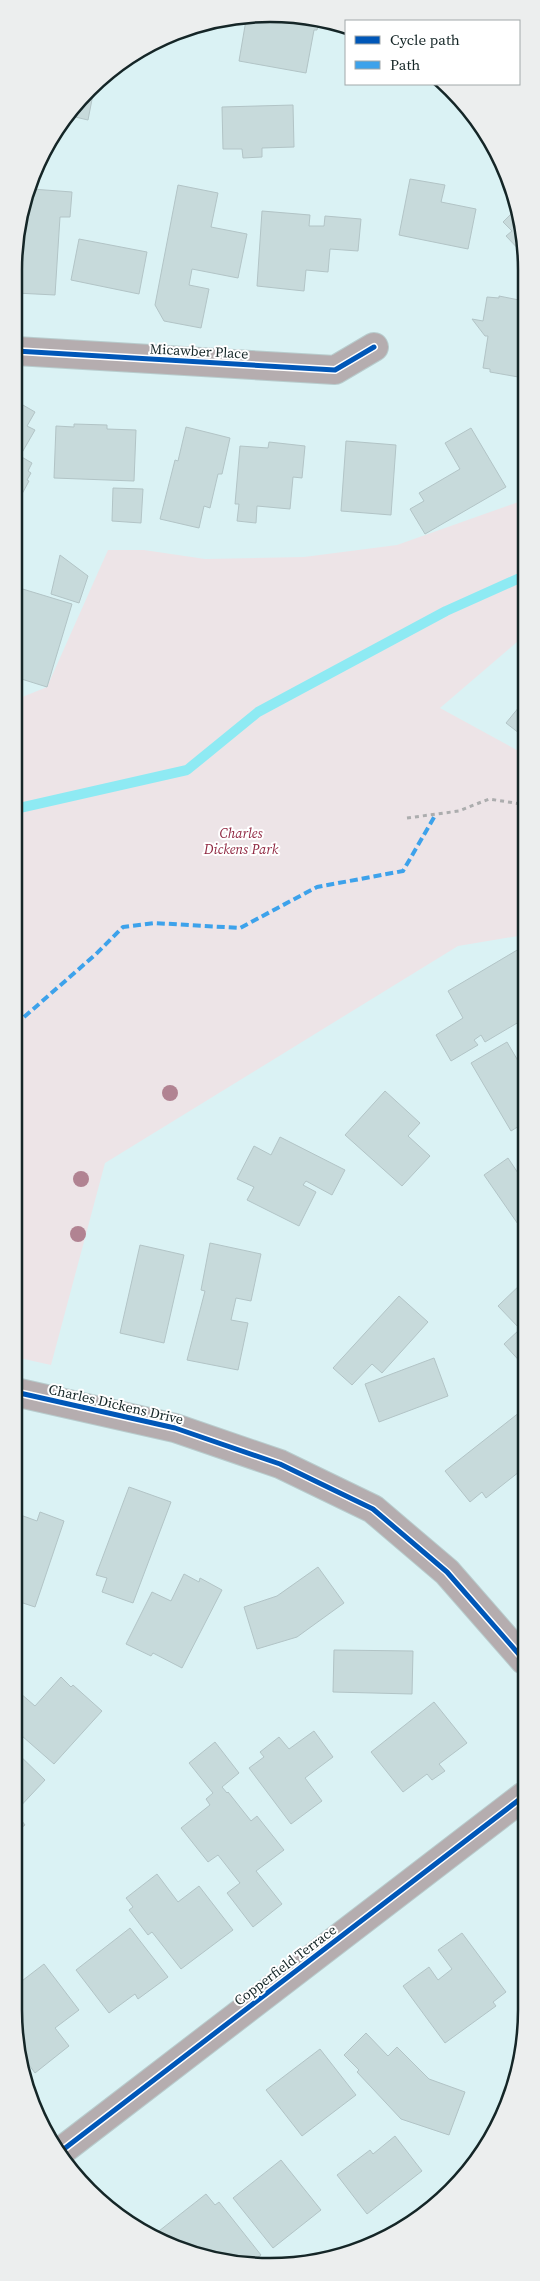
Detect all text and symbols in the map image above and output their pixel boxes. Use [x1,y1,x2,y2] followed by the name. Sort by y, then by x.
[345,20,520,85] legend
[390,29,460,50] text: Cycle path
[390,54,420,75] text: Path
[149,338,249,364] street label: Micawber Place
[203,823,279,859] park label: Charles Dickens Park
[47,1379,185,1429] street label: Charles Dickens Drive
[230,1920,340,2010] street label: Copperfield Terrace

